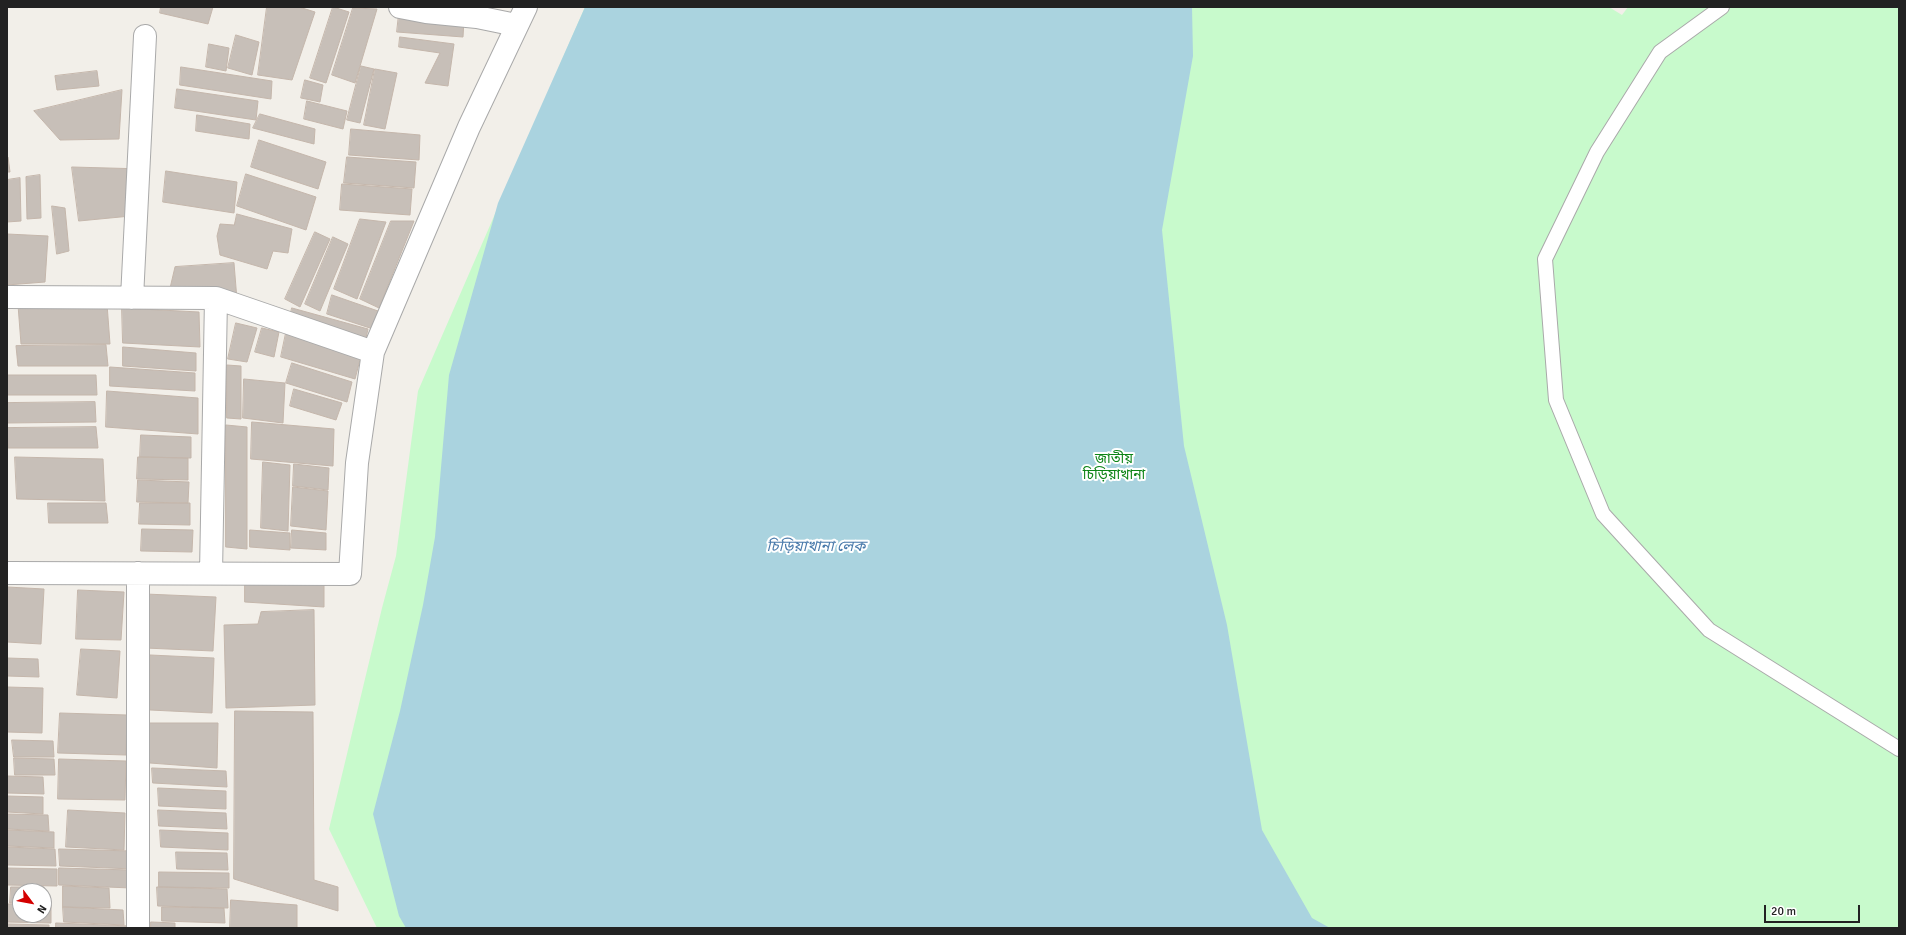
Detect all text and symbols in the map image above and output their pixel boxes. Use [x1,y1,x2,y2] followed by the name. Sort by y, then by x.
[1083,451,1145,484] park label: জাতীয় চিড়িয়াখানা
[767,538,865,556] water label: চিড়িয়াখানা লেক
[12,883,52,923] north arrow
[1766,897,1862,923] scale bar
[34,902,49,916] text: N
[1771,904,1796,919] text: 20 m

